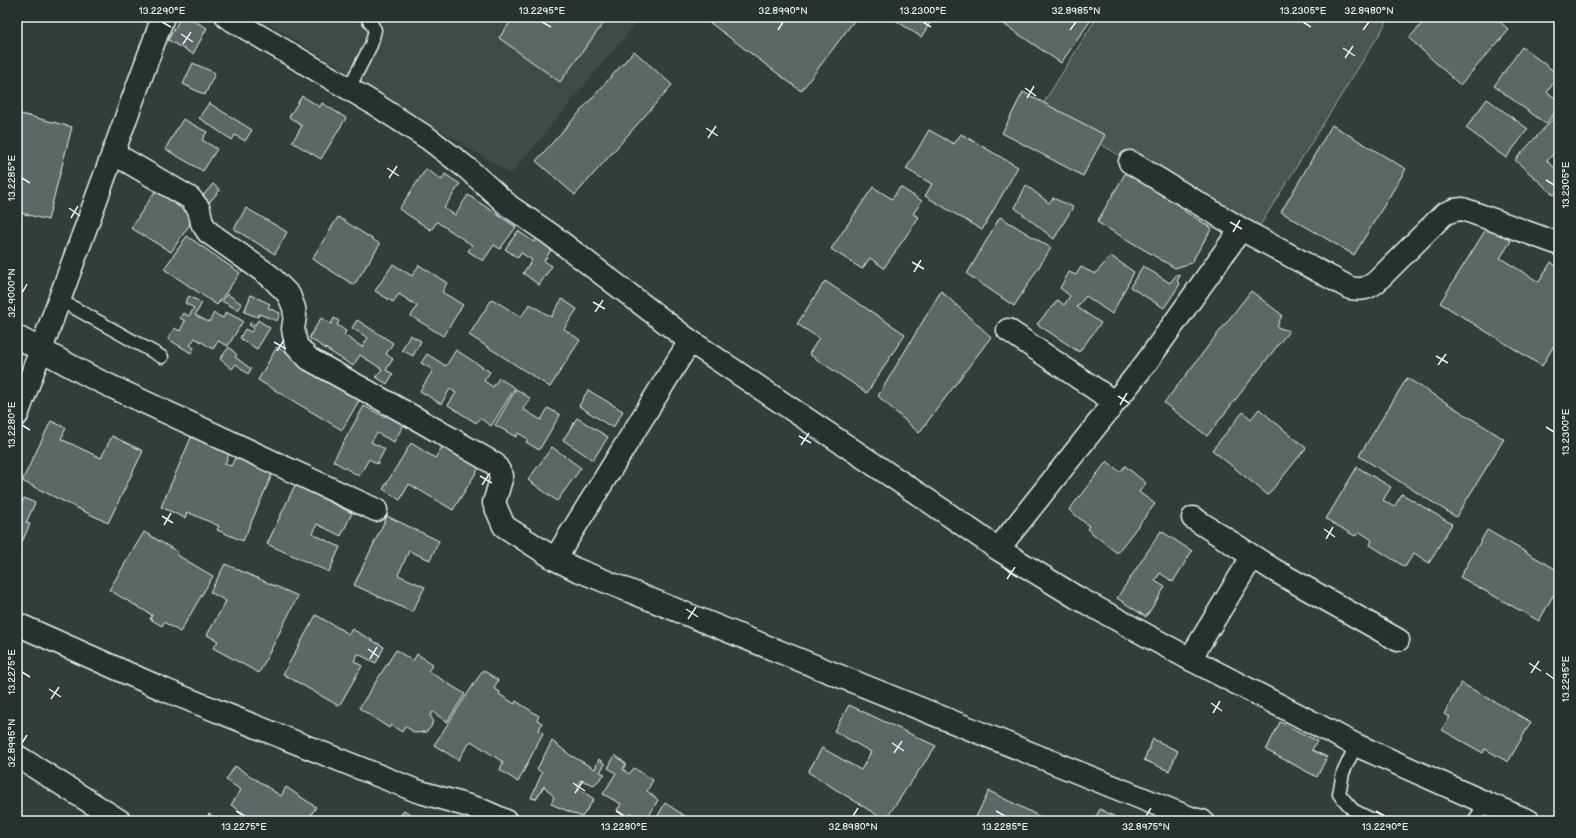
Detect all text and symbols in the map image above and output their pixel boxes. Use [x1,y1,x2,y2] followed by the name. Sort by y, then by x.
[139,5,186,17] text: 13.2290°E
[519,5,566,17] text: 13.2295°E
[758,5,808,17] text: 32.8990°N
[900,5,947,17] text: 13.2300°E
[1051,5,1101,17] text: 32.8985°N
[1280,5,1327,17] text: 13.2305°E
[1344,5,1394,17] text: 32.8980°N
[6,154,18,201] text: 13.2285°E
[1560,161,1572,208] text: 13.2305°E
[6,268,18,318] text: 32.9000°N
[6,401,18,448] text: 13.2280°E
[1560,408,1572,455] text: 13.2300°E
[6,649,18,695] text: 13.2275°E
[1560,655,1572,702] text: 13.2295°E
[6,718,18,768] text: 32.8995°N
[221,821,267,833] text: 13.2275°E
[601,821,648,833] text: 13.2280°E
[828,821,878,833] text: 32.8980°N
[982,821,1029,833] text: 13.2285°E
[1122,821,1170,833] text: 32.8975°N
[1362,821,1409,833] text: 13.2290°E

